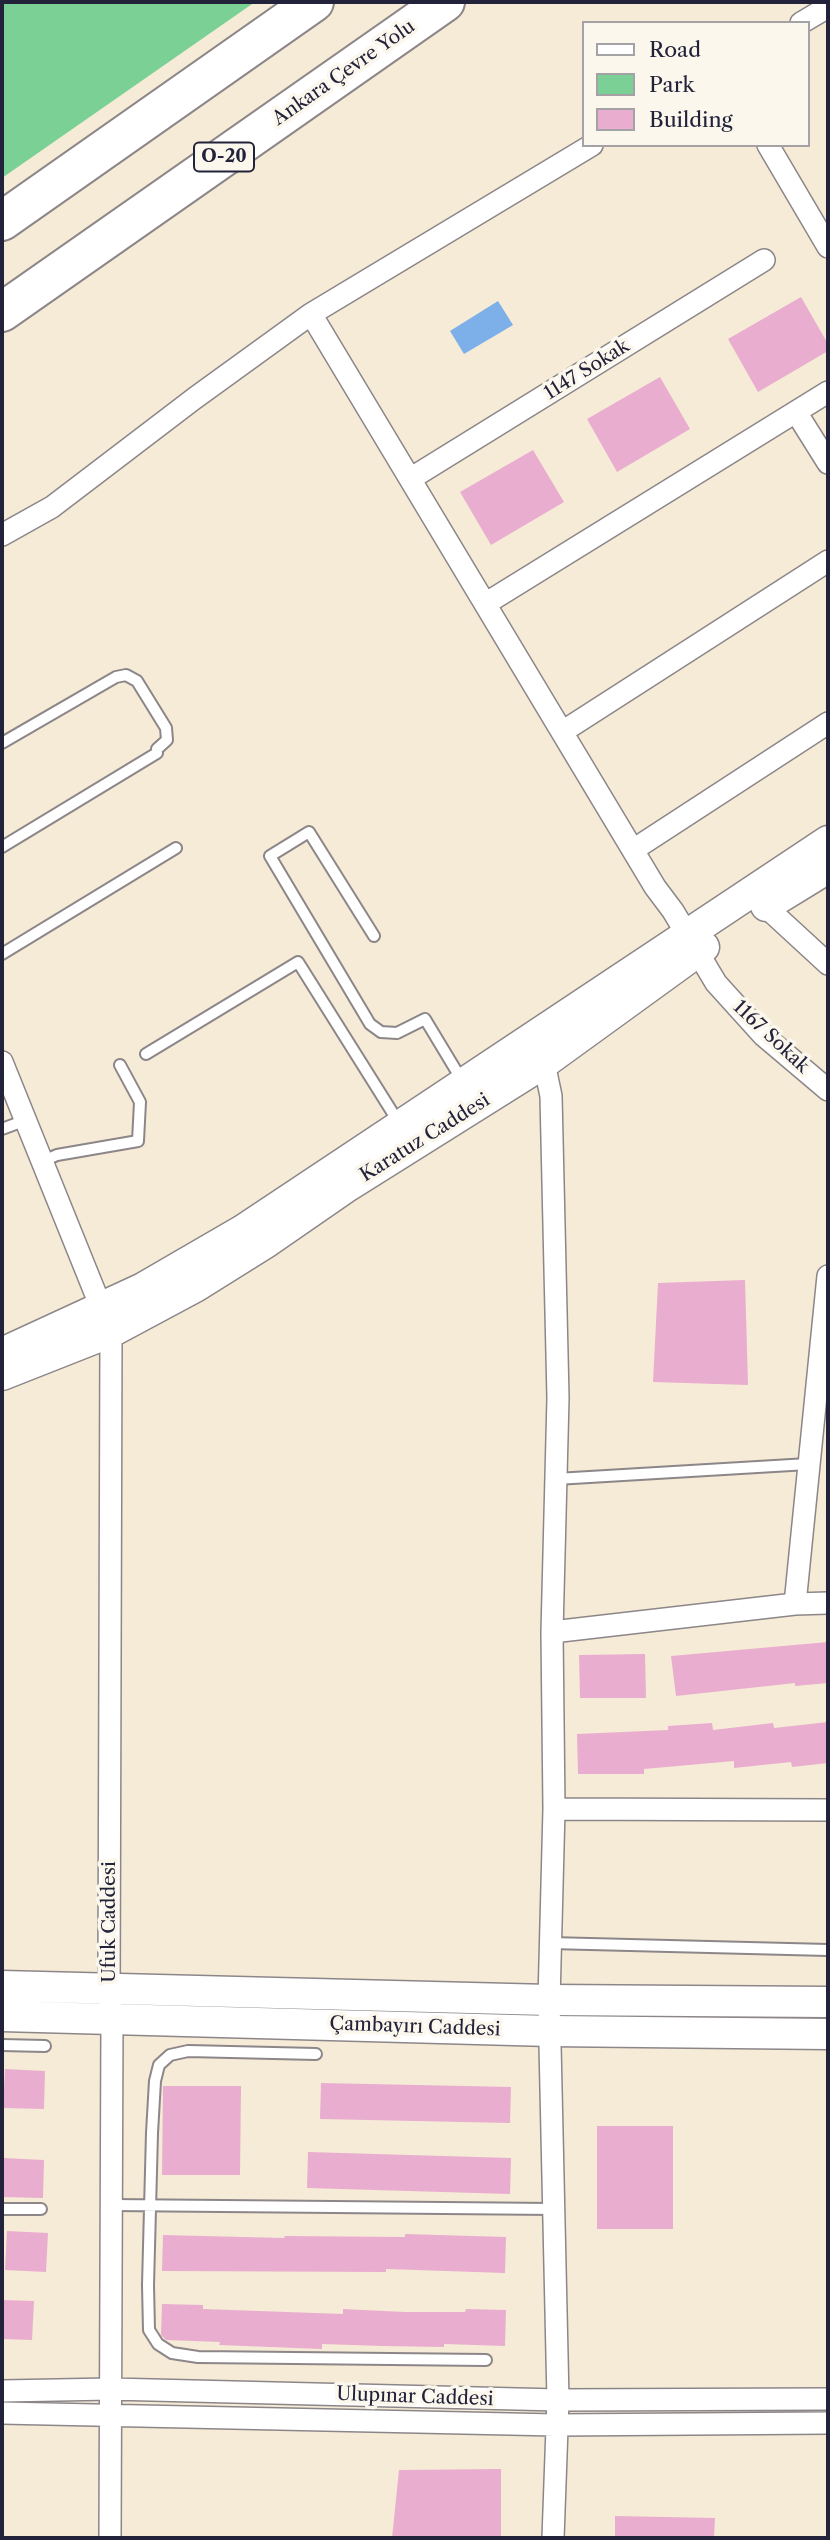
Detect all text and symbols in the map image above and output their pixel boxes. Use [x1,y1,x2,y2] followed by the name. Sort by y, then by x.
[268,15,420,131] street label: Ankara Çevre Yolu
[582,21,809,147] legend
[649,37,701,62] text: Road
[649,72,695,97] text: Park
[649,107,733,132] text: Building
[194,142,254,172] road number: O-20
[540,335,634,405] street label: 1147 Sokak
[728,996,814,1078] street label: 1167 Sokak
[356,1089,494,1187] street label: Karatuz Caddesi
[99,1861,121,1983] street label: Ufuk Caddesi
[329,2013,501,2041] street label: Çambayırı Caddesi
[336,2383,494,2411] street label: Ulupınar Caddesi

